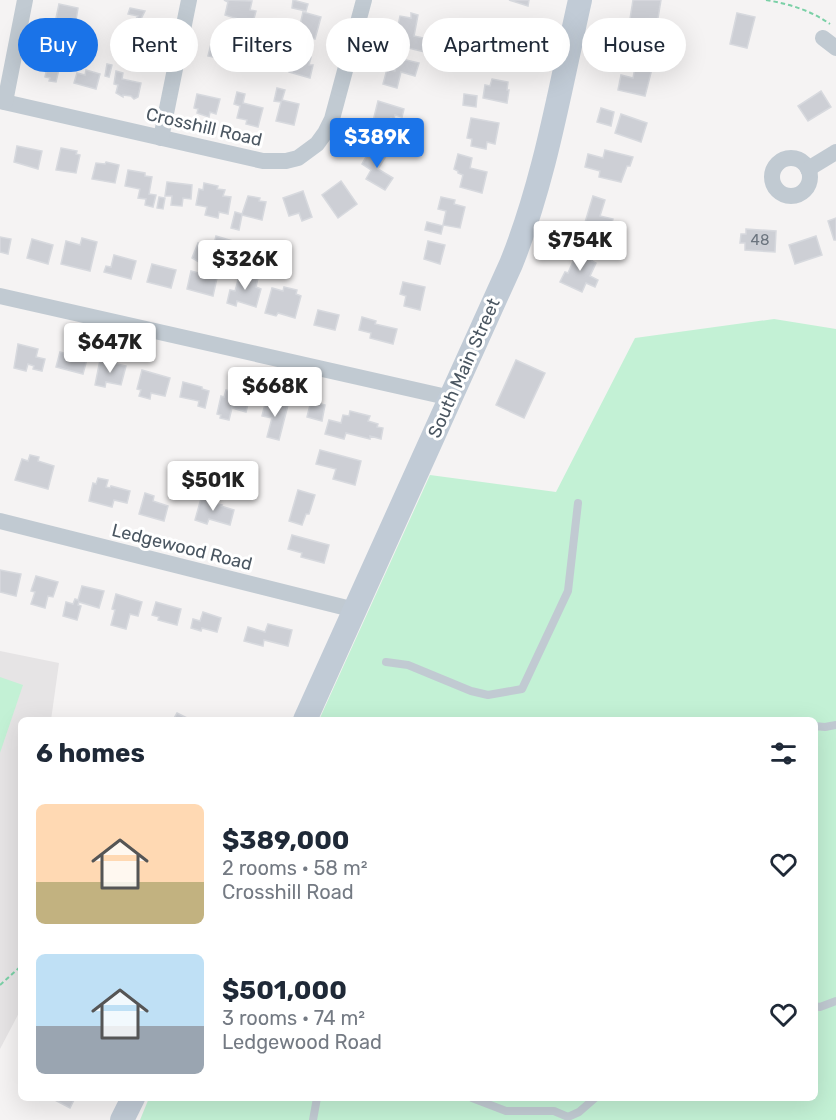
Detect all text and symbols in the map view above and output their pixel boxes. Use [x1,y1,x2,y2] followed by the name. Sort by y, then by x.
[18,18,98,72] chip: Buy
[110,18,198,72] chip: Rent
[210,18,314,72] chip: Filters
[326,18,410,72] chip: New
[422,18,570,72] chip: Apartment
[582,18,686,72] chip: House
[144,103,264,151] street label: Crosshill Road
[335,118,419,169] pin: $389K
[344,125,410,149] text: $389K
[538,221,622,272] pin: $754K
[548,228,612,252] text: $754K
[751,231,769,249] house number: 48
[203,240,287,291] pin: $326K
[212,247,278,271] text: $326K
[423,295,505,441] street label: South Main Street
[68,323,152,374] pin: $647K
[78,330,142,354] text: $647K
[233,367,317,418] pin: $668K
[242,374,308,398] text: $668K
[171,461,255,512] pin: $501K
[181,468,245,492] text: $501K
[110,519,254,575] street label: Ledgewood Road
[767,737,800,770] icon: filters
[36,738,145,769] text: 6 homes
[222,825,350,856] text: $389,000
[84,828,156,900] icon: home
[767,848,800,881] icon: heart
[222,856,368,880] text: 2 rooms · 58 m²
[222,880,354,904] text: Crosshill Road
[222,975,347,1006] text: $501,000
[84,978,156,1050] icon: home
[767,998,800,1031] icon: heart
[222,1006,365,1030] text: 3 rooms · 74 m²
[222,1030,382,1054] text: Ledgewood Road

